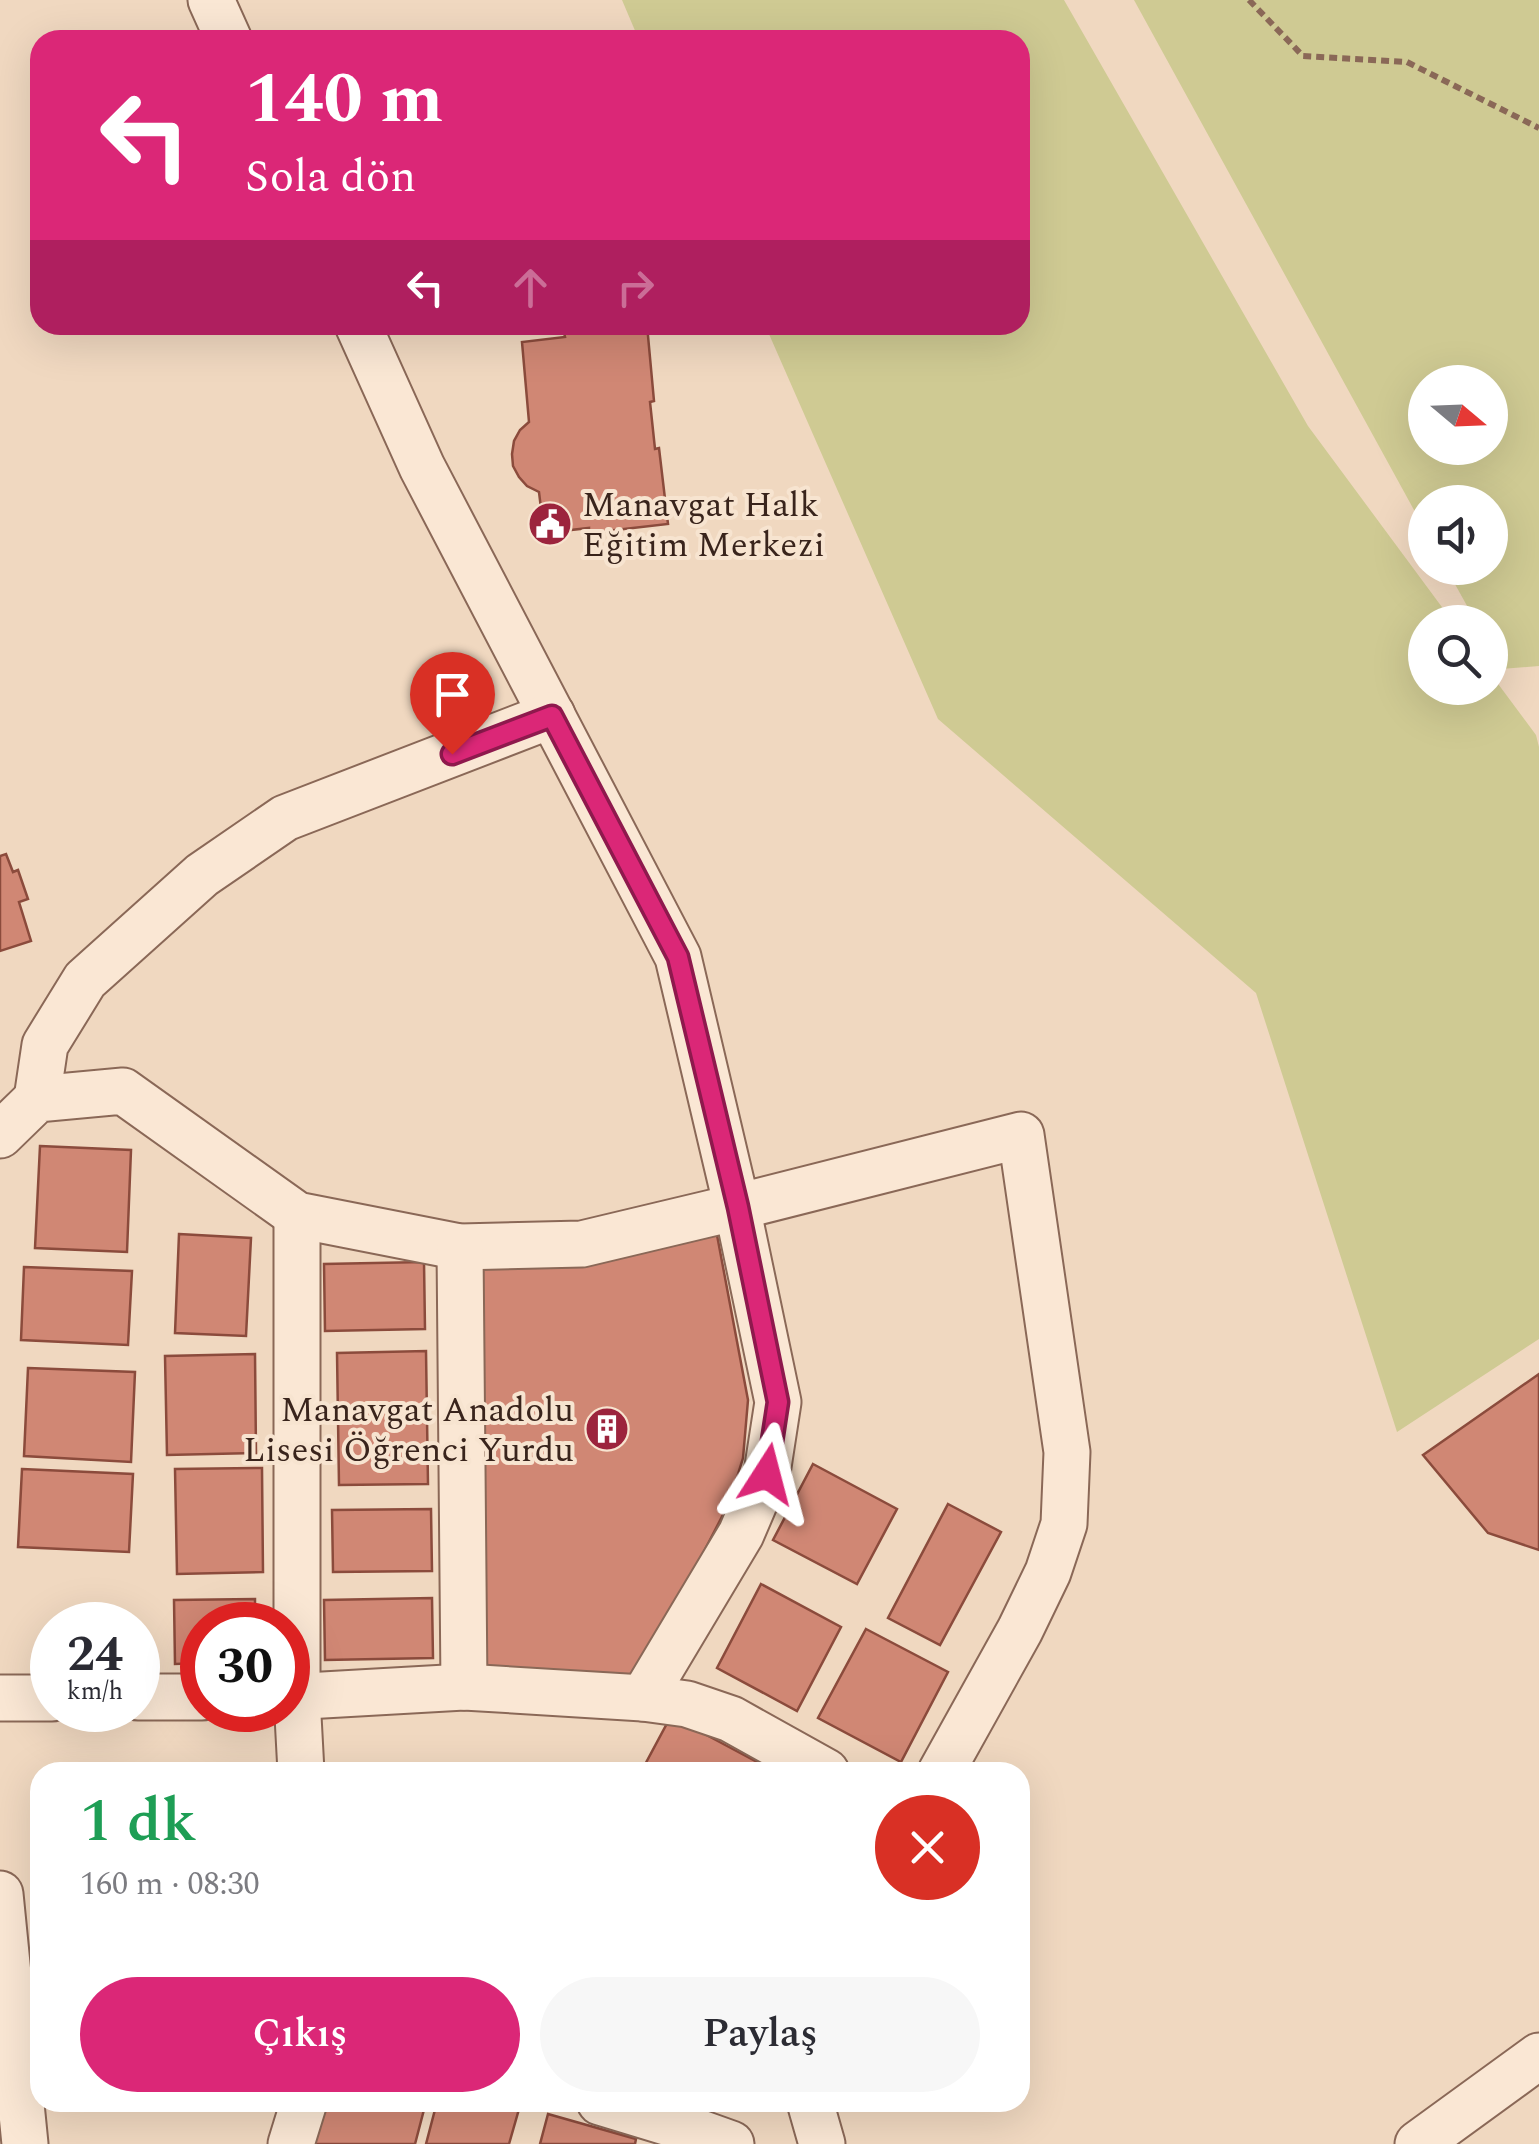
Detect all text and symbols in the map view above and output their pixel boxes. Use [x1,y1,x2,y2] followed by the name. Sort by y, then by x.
[245,47,443,153] text: 140 m
[80,70,210,200] icon: left
[245,143,416,212] text: Sola dön
[398,260,453,315] icon: left
[503,260,558,315] icon: ahead
[608,260,663,315] icon: right
[1408,365,1508,465] north arrow
[1408,365,1508,705] map controls
[582,479,825,572] place label: Manavgat Halk Eğitim Merkezi
[1408,485,1508,585] button: sound
[527,501,573,547] public building icon: Manavgat Halk Eğitim Merkezi
[1408,605,1508,705] button: search
[410,652,495,755] pin
[425,667,480,722] icon: arrive
[243,1384,574,1477] place label: Manavgat Anadolu Lisesi Öğrenci Yurdu
[584,1406,630,1452] building icon: Manavgat Anadolu Lisesi Öğrenci Yurdu
[715,1422,819,1526] position arrow
[180,1602,310,1732] speed limit sign: 30
[67,1617,123,1693] text: 24
[67,1673,123,1711] text: km/h
[80,1776,197,1868] text: 1 dk
[875,1795,980,1900] button: close
[80,1860,260,1909] text: 160 m · 08:30
[80,1977,520,2092] button: Çıkış
[540,1977,980,2092] button: Paylaş

